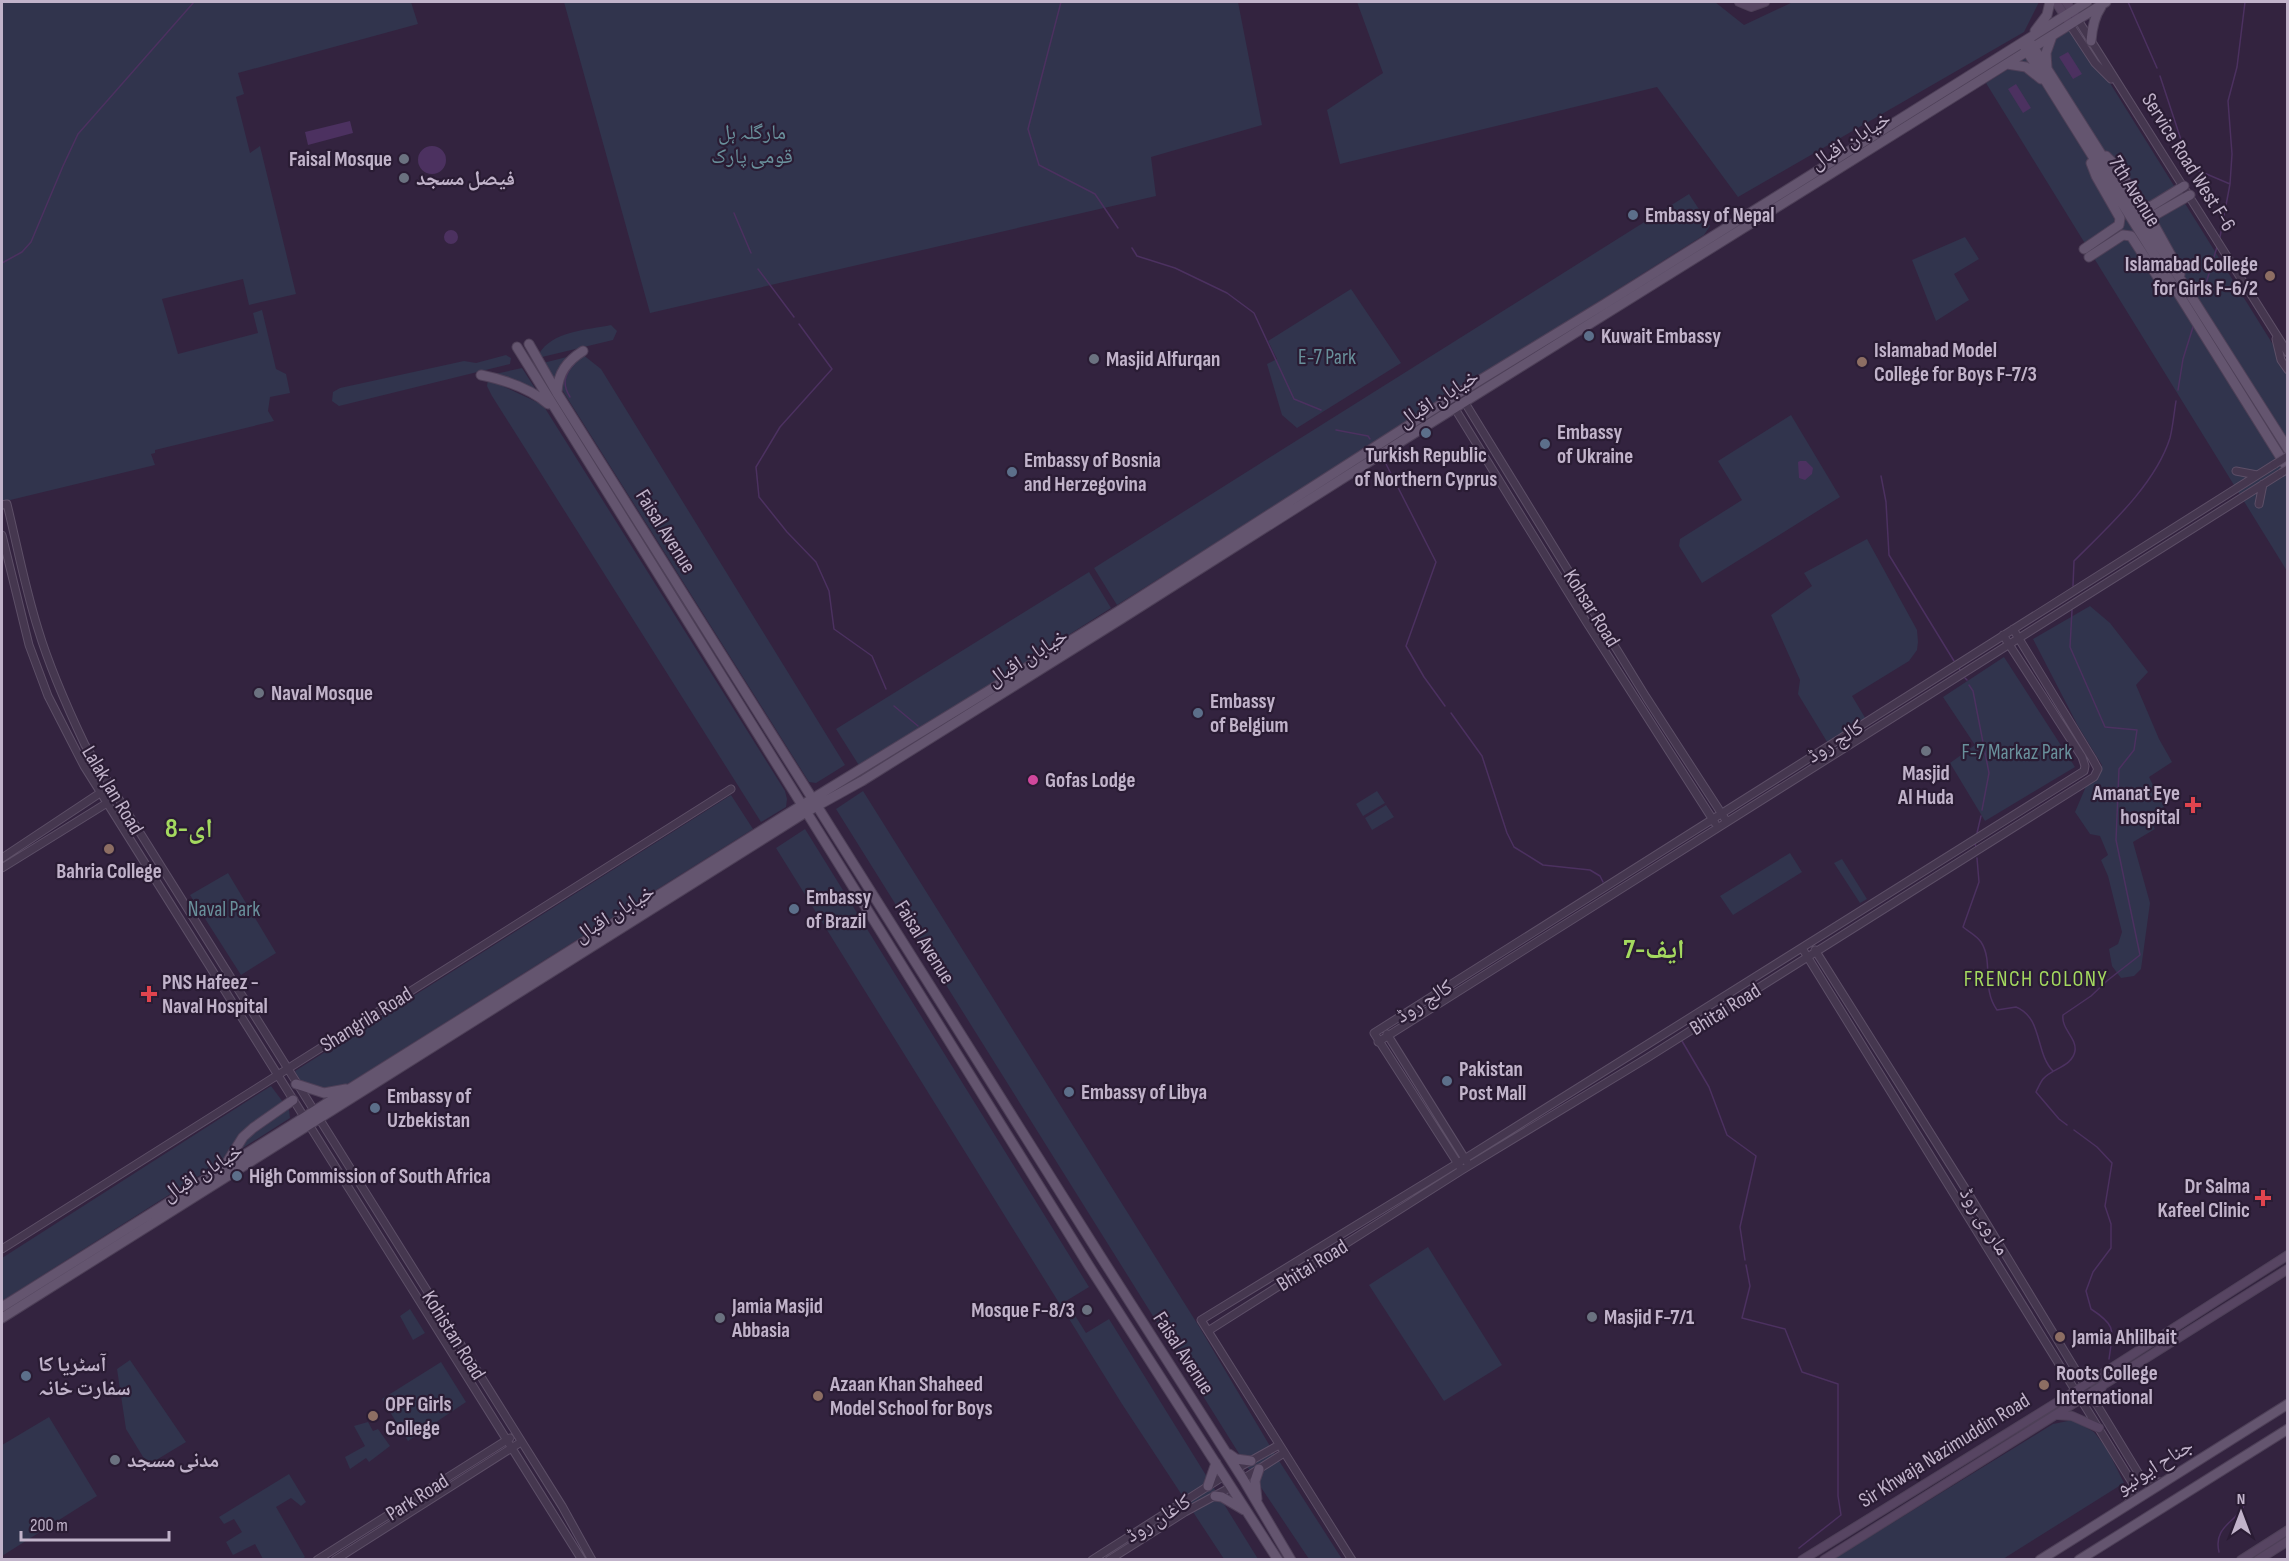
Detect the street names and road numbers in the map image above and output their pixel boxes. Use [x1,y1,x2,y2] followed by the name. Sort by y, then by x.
[2136,89,2241,236] street label: Service Road West F-6
[1805,106,1895,175] street label: خیابان اقبال
[2103,151,2166,231] street label: 7th Avenue
[1393,364,1483,433] street label: خیابان اقبال
[630,485,701,578] street label: Faisal Avenue
[1558,565,1625,652] street label: Kohsar Road
[982,623,1072,692] street label: خیابان اقبال
[1802,714,1869,769] street label: کالج روڈ
[76,741,149,839] street label: Lalak Jan Road
[569,879,659,948] street label: خیابان اقبال
[889,896,960,989] street label: Faisal Avenue
[1391,974,1458,1029] street label: کالج روڈ
[1685,978,1765,1041] street label: Bhitai Road
[316,981,417,1057] street label: Shangrila Road
[157,1138,247,1207] street label: خیابان اقبال
[1954,1183,2015,1260] street label: ماروی روڈ
[1272,1234,1352,1297] street label: Bhitai Road
[416,1286,491,1384] street label: Kohistan Road
[1148,1307,1220,1399] street label: Faisal Avenue
[1854,1388,2034,1513] street label: Sir Khwaja Nazimuddin Road
[2111,1433,2198,1500] street label: جناح ایونیو
[381,1469,453,1526] street label: Park Road
[1121,1489,1196,1548] street label: کاغان روڈ

